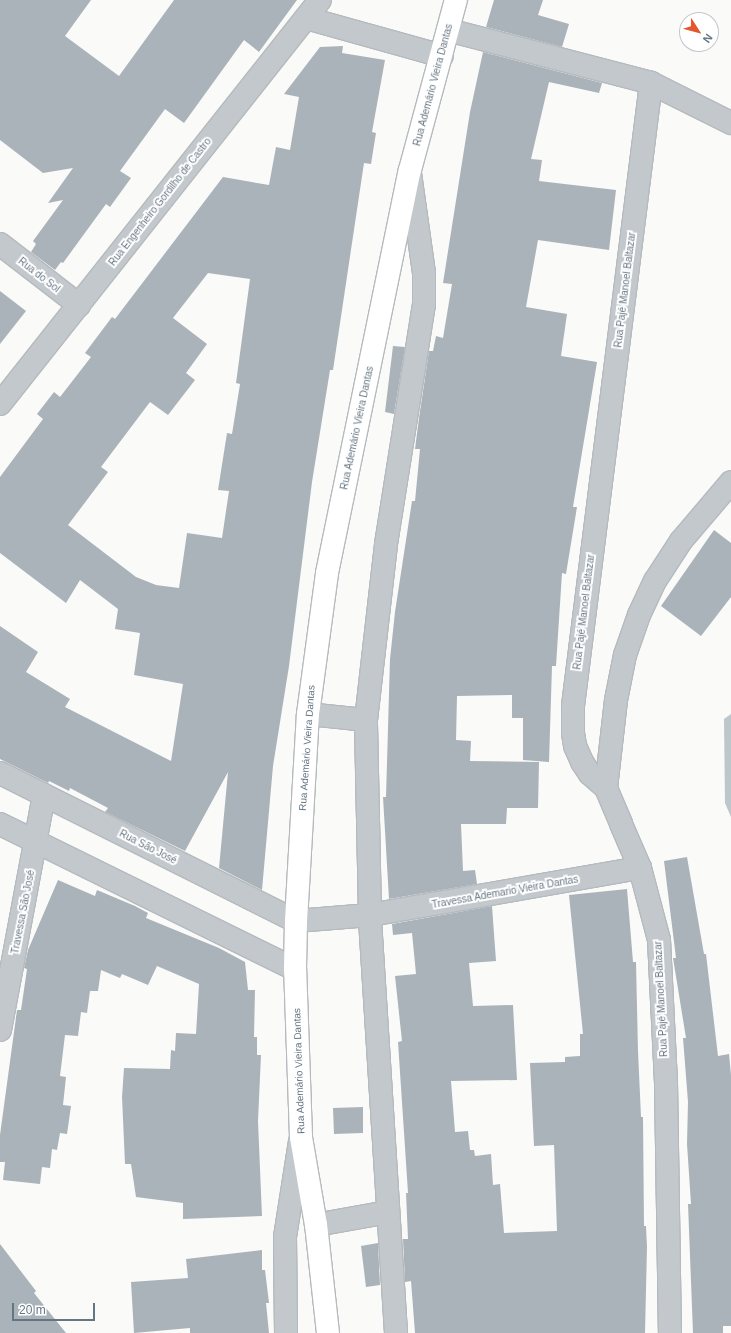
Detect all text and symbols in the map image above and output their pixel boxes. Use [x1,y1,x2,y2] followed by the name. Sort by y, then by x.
[679,12,719,52] north arrow
[411,22,455,148] street label: Rua Ademário Vieira Dantas
[701,32,715,45] text: N
[106,136,214,268] street label: Rua Engenheiro Gordilho de Castro
[612,232,638,348] street label: Rua Pajé Manoel Baltazar
[16,255,62,295] street label: Rua do Sol
[338,365,376,491] street label: Rua Ademário Vieira Dantas
[571,554,597,670] street label: Rua Pajé Manoel Baltazar
[297,684,317,812] street label: Rua Ademário Vieira Dantas
[117,827,179,867] street label: Rua São José
[9,869,37,955] street label: Travessa São José
[431,873,579,911] street label: Travessa Ademario Vieira Dantas
[652,941,670,1057] street label: Rua Pajé Manoel Baltazar
[291,1008,307,1134] street label: Rua Ademário Vieira Dantas
[14,1295,97,1321] scale bar
[19,1303,46,1317] text: 20 m

